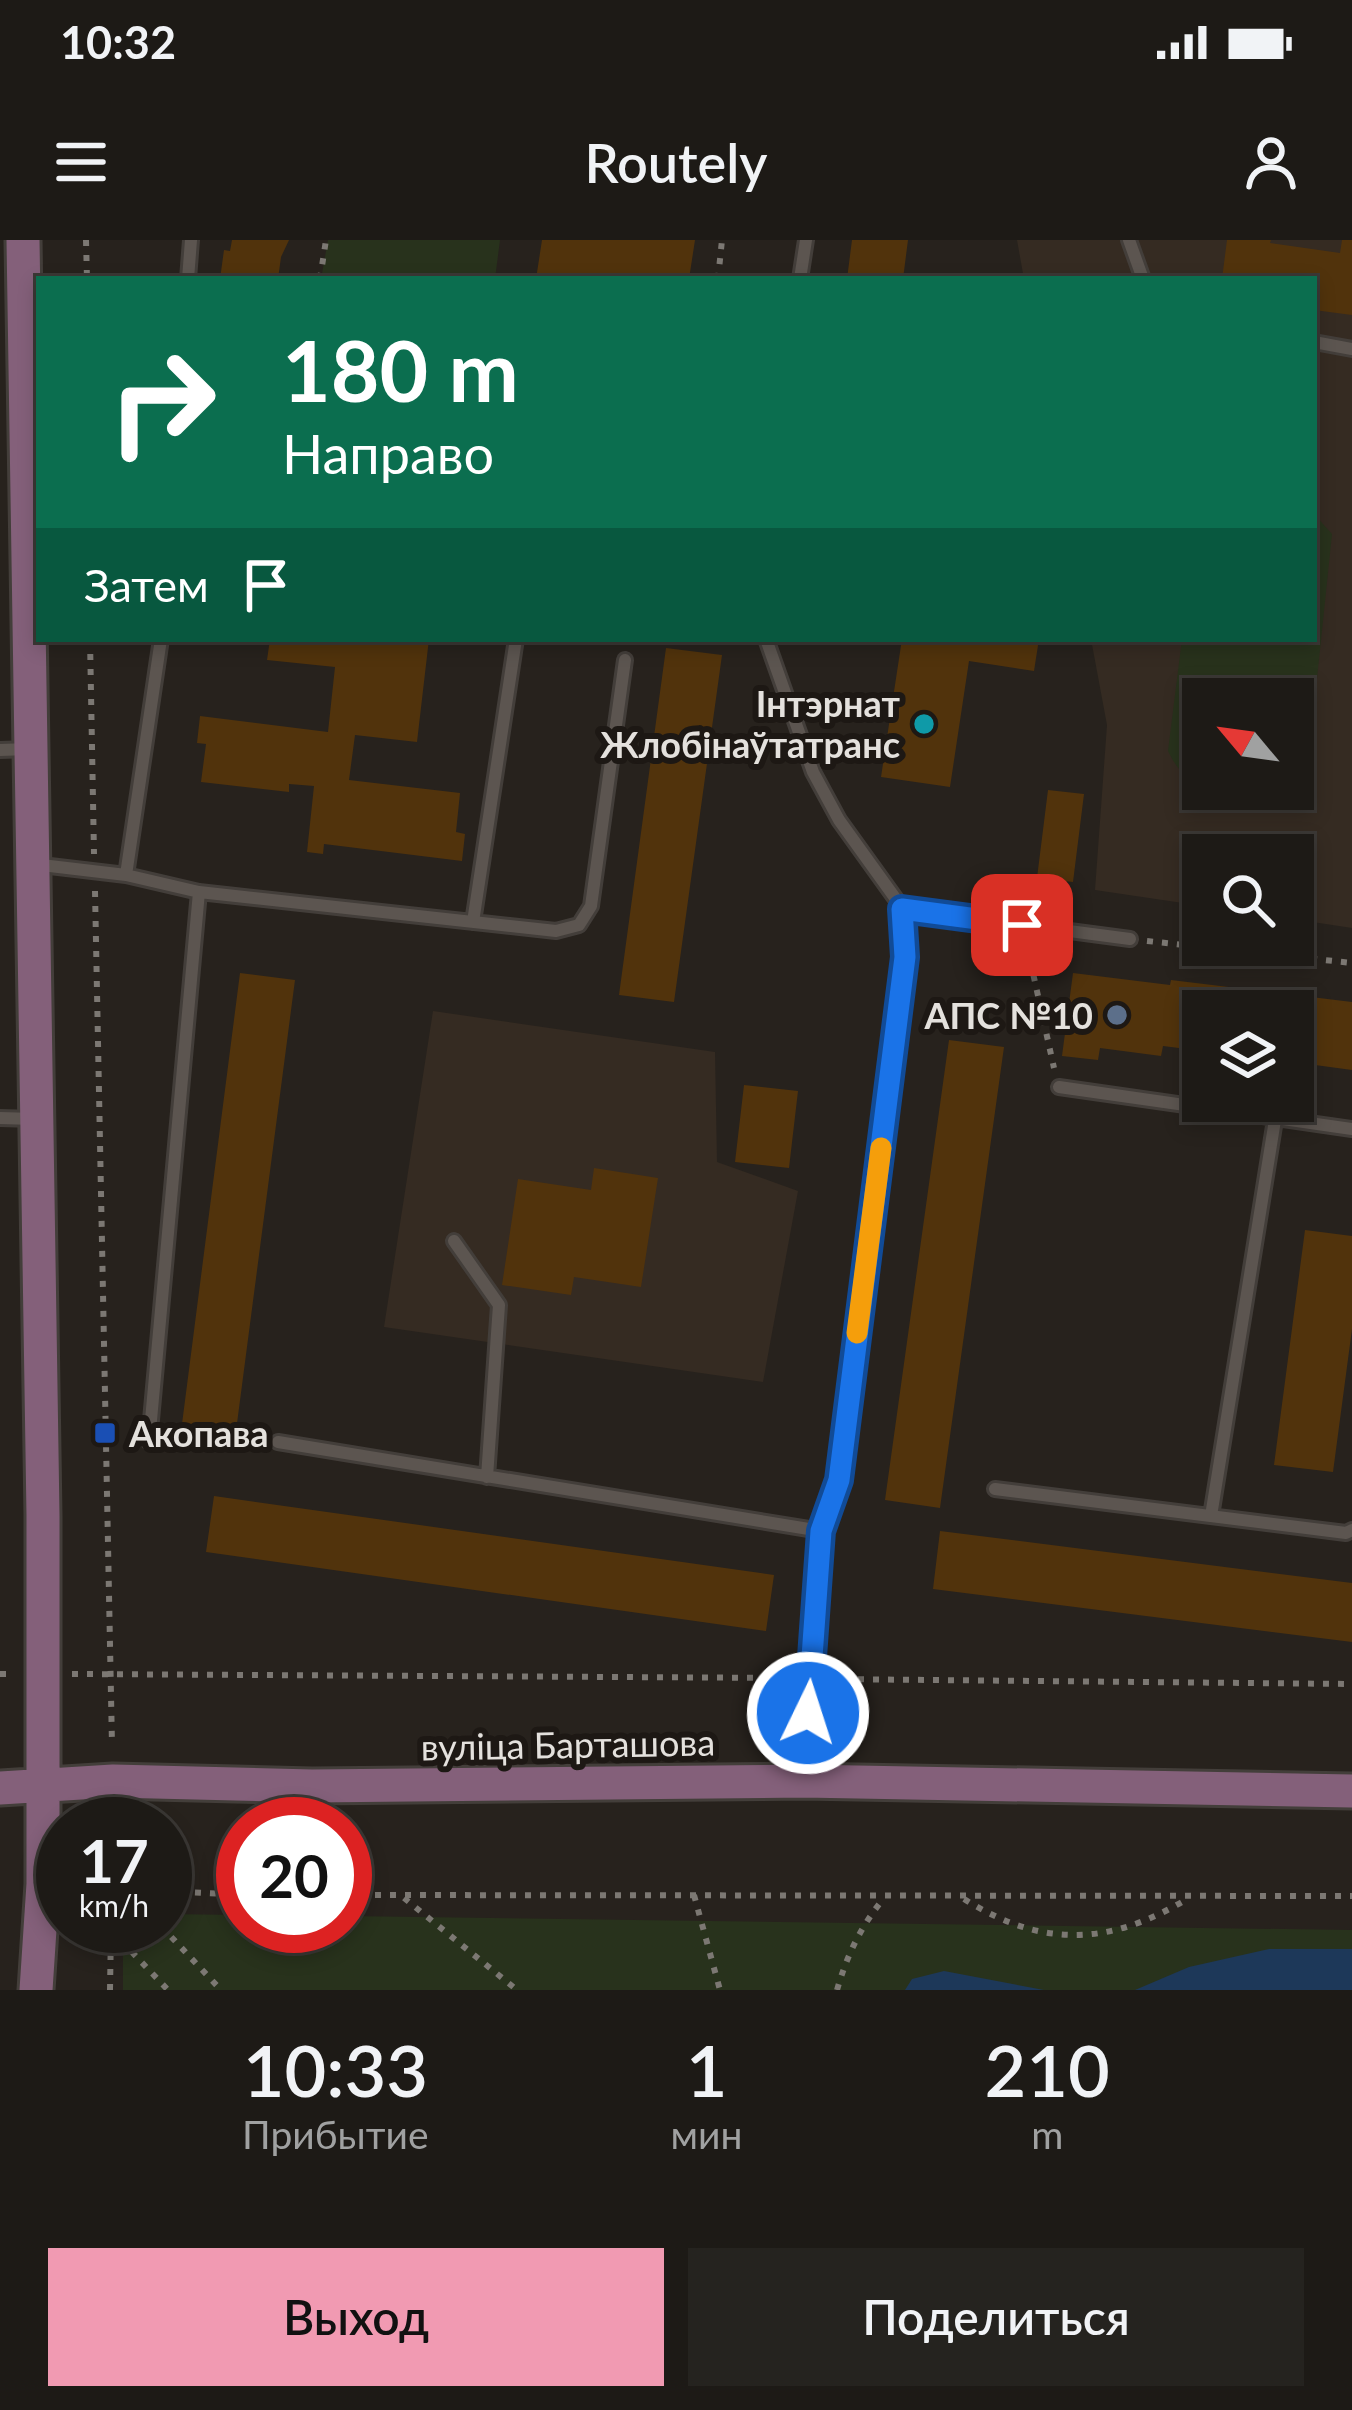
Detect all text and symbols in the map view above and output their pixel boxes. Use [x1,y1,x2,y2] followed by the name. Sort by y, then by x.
[60,15,176,69] text: 10:32
[48,129,114,195] icon: menu
[1238,129,1304,195] icon: person
[584,130,768,195] text: Routely
[282,319,519,420] text: 180 m
[84,324,240,480] icon: right
[282,421,494,486] text: Направо
[233,552,299,618] icon: arrive
[84,558,209,612] text: Затем
[1182,678,1314,810] north arrow
[1182,678,1314,1122] map controls
[600,681,901,766] place label: Інтэрнат Жлобінаўтатранс
[911,711,937,737] marker: Інтэрнат Жлобінаўтатранс
[1182,834,1314,966] button: search
[971,874,1073,976] pin
[989,892,1055,958] icon: arrive
[1182,990,1314,1122] button: layers
[924,993,1093,1037] place label: АПС №10
[1104,1002,1130,1028] marker: АПС №10
[128,1411,269,1455] place label: Акопава
[92,1420,118,1446] marker: Акопава
[745,1650,871,1776] position arrow
[420,1719,716,1769] street label: вуліца Барташова
[216,1797,372,1953] speed limit sign: 20
[79,1824,149,1896] text: 17
[79,1887,149,1923] text: km/h
[243,2026,428,2112] text: 10:33
[686,2026,727,2112] text: 1
[985,2026,1110,2112] text: 210
[242,2111,428,2157] text: Прибытие
[671,2111,743,2157] text: мин
[1031,2111,1063,2157] text: m
[48,2248,664,2386] button: Выход
[688,2248,1304,2386] button: Поделиться

